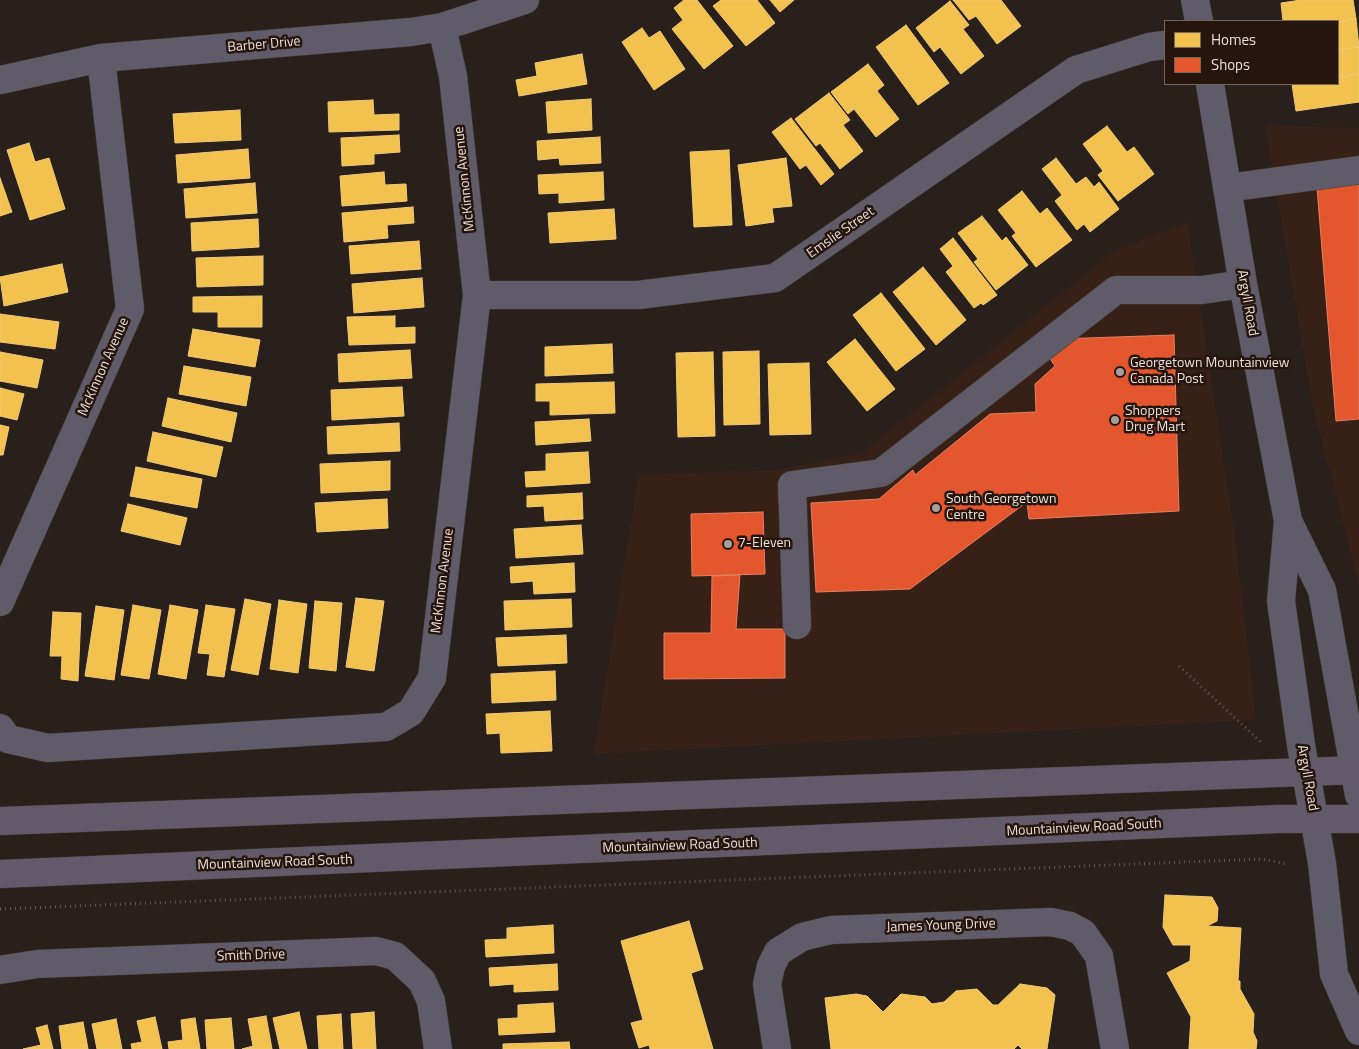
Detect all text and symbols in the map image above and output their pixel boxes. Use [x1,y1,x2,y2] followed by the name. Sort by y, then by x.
[1164,20,1339,85] legend
[1211,28,1256,51] text: Homes
[227,33,301,57] street label: Barber Drive
[1211,53,1250,76] text: Shops
[451,126,479,232] street label: McKinnon Avenue
[804,204,878,262] street label: Emslie Street
[1233,269,1261,337] street label: Argyll Road
[75,315,133,419] street label: McKinnon Avenue
[1130,356,1289,388] place label: Georgetown Mountainview Canada Post
[1114,366,1126,378] marker: Georgetown Mountainview Canada Post
[1125,404,1185,437] place label: Shoppers Drug Mart
[1109,414,1121,426] marker: Shoppers Drug Mart
[946,492,1056,524] place label: South Georgetown Centre
[930,502,942,514] marker: South Georgetown Centre
[428,528,458,634] street label: McKinnon Avenue
[738,536,791,552] place label: 7-Eleven
[722,538,734,550] marker: 7-Eleven
[1293,744,1321,812] street label: Argyll Road
[1006,816,1162,840] street label: Mountainview Road South
[602,835,758,857] street label: Mountainview Road South
[197,852,353,874] street label: Mountainview Road South
[886,916,996,936] street label: James Young Drive
[216,946,286,966] street label: Smith Drive

